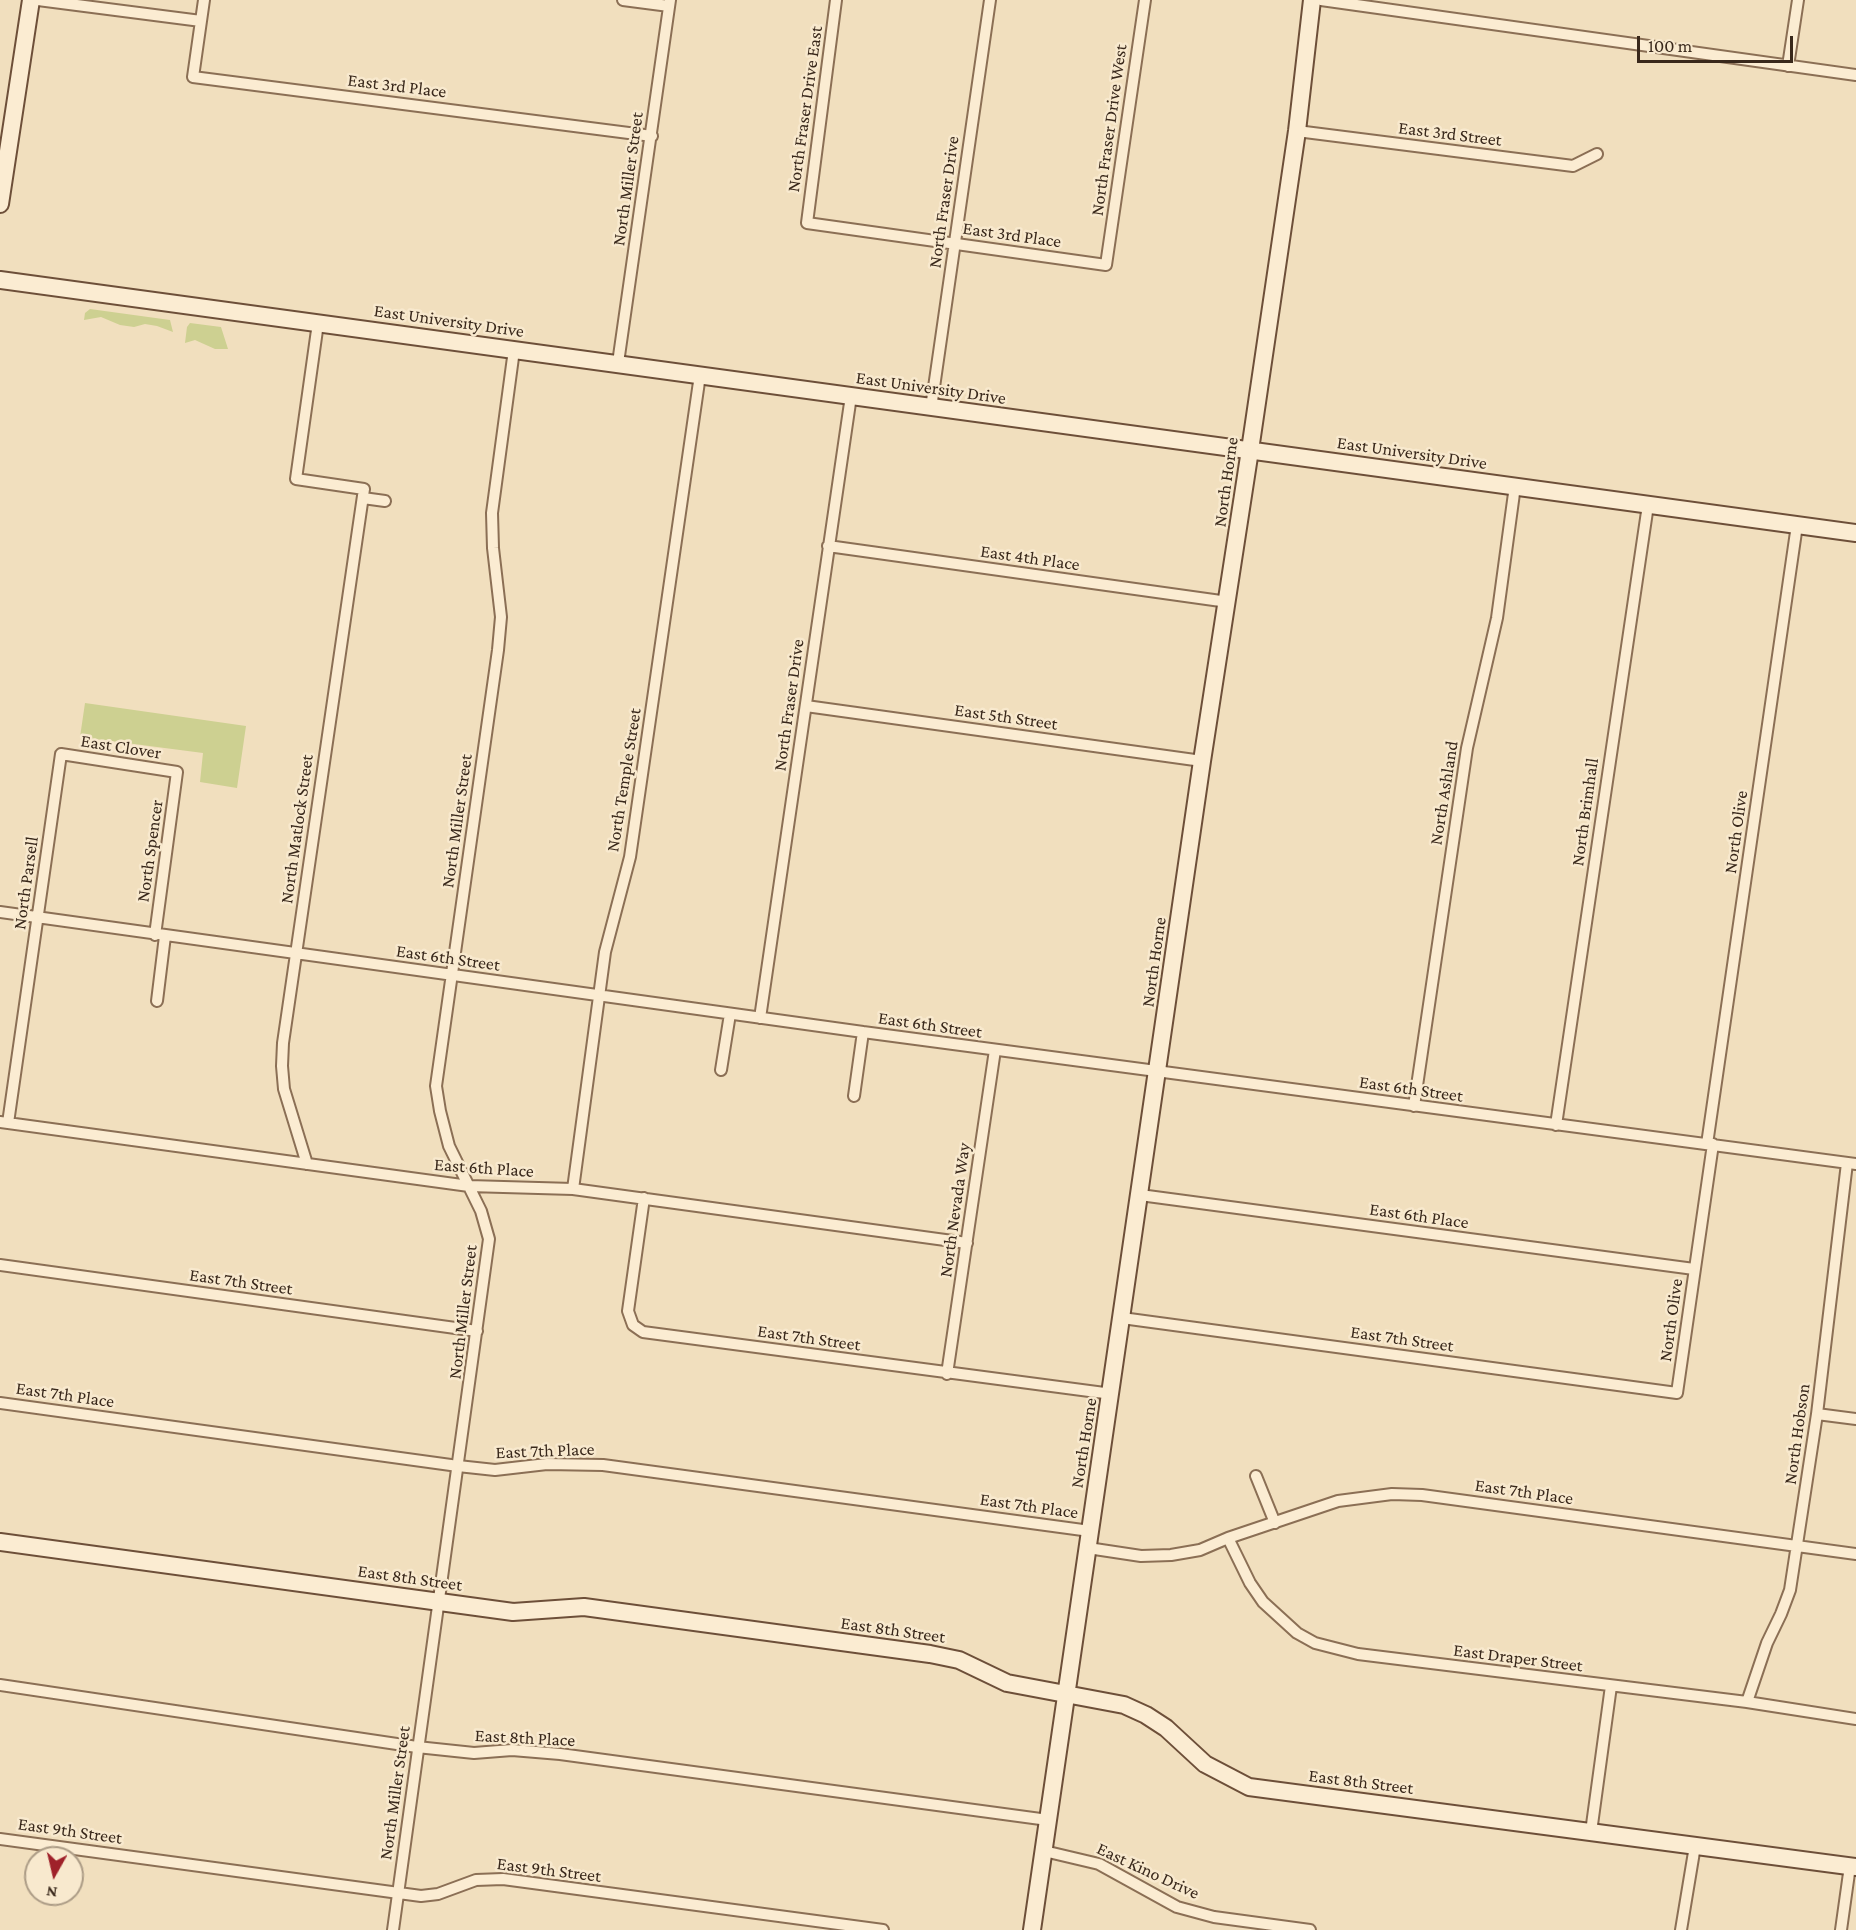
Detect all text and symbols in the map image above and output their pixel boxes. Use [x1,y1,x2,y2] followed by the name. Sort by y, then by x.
[1640,24,1796,62] scale bar
[783,25,827,193] street label: North Fraser Drive East
[1648,36,1692,56] text: 100 m
[1086,43,1132,217] street label: North Fraser Drive West
[346,69,448,103] street label: East 3rd Place
[608,111,648,247] street label: North Miller Street
[1397,117,1503,151] street label: East 3rd Street
[924,135,964,269] street label: North Fraser Drive
[961,217,1063,253] street label: East 3rd Place
[373,300,525,342] street label: East University Drive
[855,367,1007,409] street label: East University Drive
[1336,432,1488,474] street label: East University Drive
[1209,436,1243,528] street label: North Horne
[979,540,1081,576] street label: East 4th Place
[769,638,809,772] street label: North Fraser Drive
[953,699,1059,735] street label: East 5th Street
[602,707,646,853] street label: North Temple Street
[79,730,163,764] street label: East Clover
[1425,739,1463,847] street label: North Ashland
[276,753,318,905] street label: North Matlock Street
[437,753,477,889] street label: North Miller Street
[1567,757,1603,867] street label: North Brimhall
[1719,789,1753,875] street label: North Olive
[132,798,168,904] street label: North Spencer
[9,835,43,931] street label: North Parsell
[1137,916,1171,1008] street label: North Horne
[395,940,501,976] street label: East 6th Street
[877,1007,983,1043] street label: East 6th Street
[1358,1071,1464,1107] street label: East 6th Street
[935,1141,975,1279] street label: North Nevada Way
[433,1154,535,1182] street label: East 6th Place
[1368,1198,1470,1234] street label: East 6th Place
[444,1244,482,1380] street label: North Miller Street
[188,1264,294,1300] street label: East 7th Street
[1654,1277,1688,1363] street label: North Olive
[756,1320,862,1356] street label: East 7th Street
[1349,1321,1455,1357] street label: East 7th Street
[14,1377,116,1413] street label: East 7th Place
[1779,1382,1815,1486] street label: North Hobson
[1066,1396,1102,1490] street label: North Horne
[495,1438,595,1464] street label: East 7th Place
[1473,1474,1575,1510] street label: East 7th Place
[978,1488,1080,1524] street label: East 7th Place
[356,1560,464,1596] street label: East 8th Street
[839,1612,947,1648] street label: East 8th Street
[1452,1639,1584,1677] street label: East Draper Street
[375,1725,415,1861] street label: North Miller Street
[474,1725,576,1751] street label: East 8th Place
[1307,1765,1415,1799] street label: East 8th Street
[17,1813,123,1849] street label: East 9th Street
[1093,1838,1203,1904] street label: East Kino Drive
[24,1846,84,1906] north arrow
[496,1853,602,1887] street label: East 9th Street
[45,1883,58,1902] text: N

